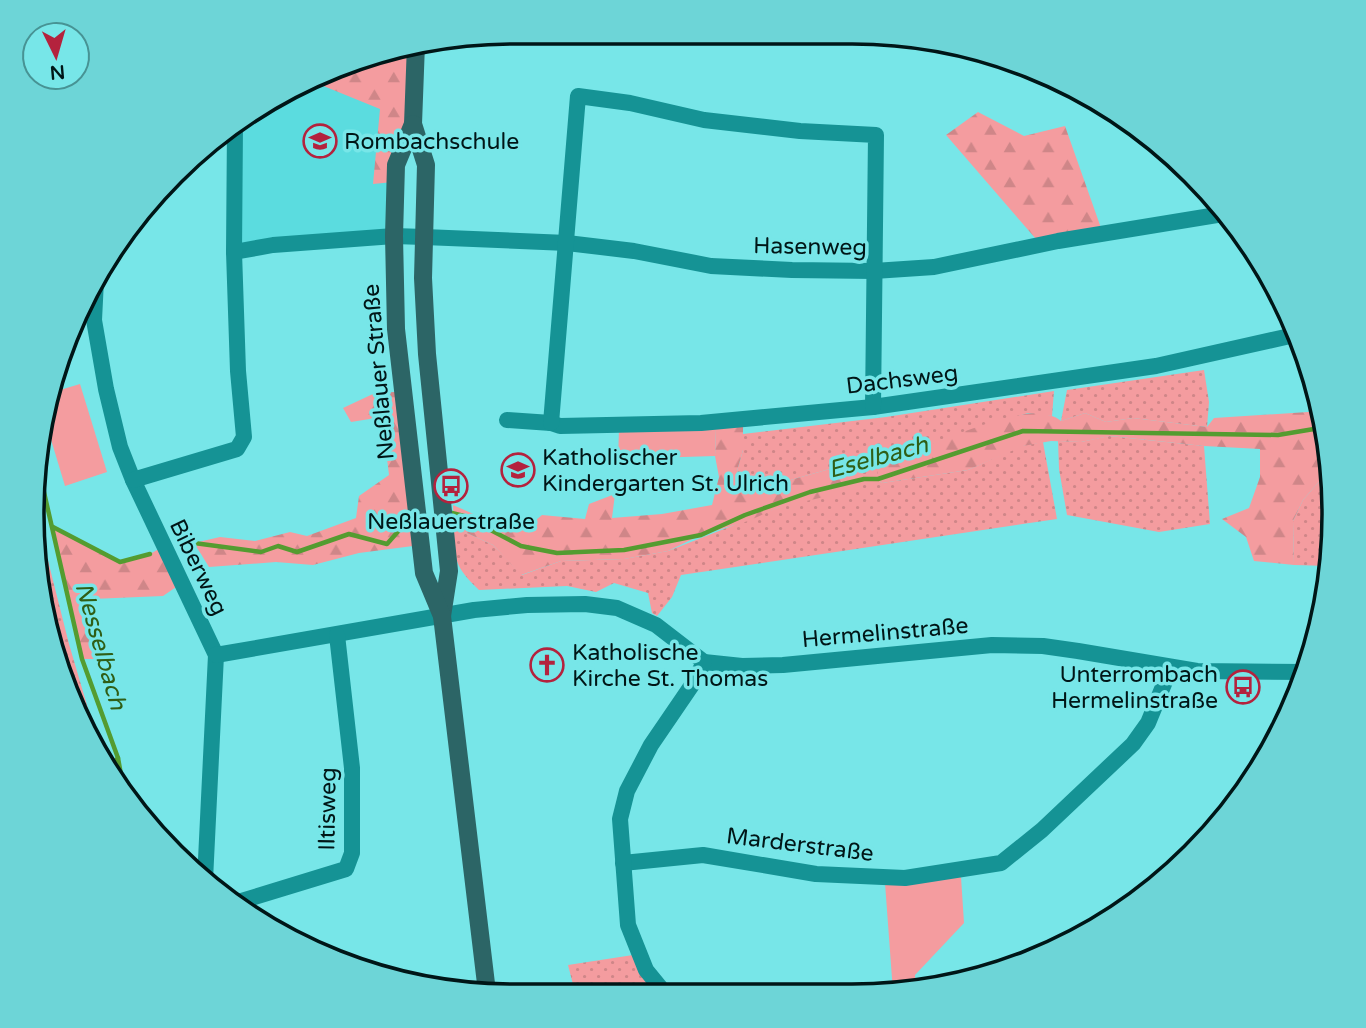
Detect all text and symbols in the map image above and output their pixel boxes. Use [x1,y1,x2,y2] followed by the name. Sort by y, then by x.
[21,21,91,91] north arrow
[49,60,66,84] text: N
[301,122,339,160] school or university icon: Rombachschule
[344,128,519,156] place label: Rombachschule
[753,232,867,262] street label: Hasenweg
[357,283,401,461] street label: Neßlauer Straße
[844,359,960,401] street label: Dachsweg
[825,430,933,485] water label: Eselbach
[542,444,789,498] place label: Katholischer Kindergarten St. Ulrich
[499,451,537,489] school or university icon: Katholischer Kindergarten St. Ulrich
[432,467,470,505] bus stop icon: Neßlauerstraße
[367,508,535,536] place label: Neßlauerstraße
[163,515,233,620] street label: Biberweg
[69,579,133,714] water label: Nesselbach
[801,612,969,654] street label: Hermelinstraße
[572,639,768,693] place label: Katholische Kirche St. Thomas
[528,646,566,684] church icon: Katholische Kirche St. Thomas
[1051,661,1218,715] place label: Unterrombach Hermelinstraße
[1224,668,1262,706] bus stop icon: Unterrombach Hermelinstraße
[313,767,343,851] street label: Iltisweg
[725,822,875,868] street label: Marderstraße

